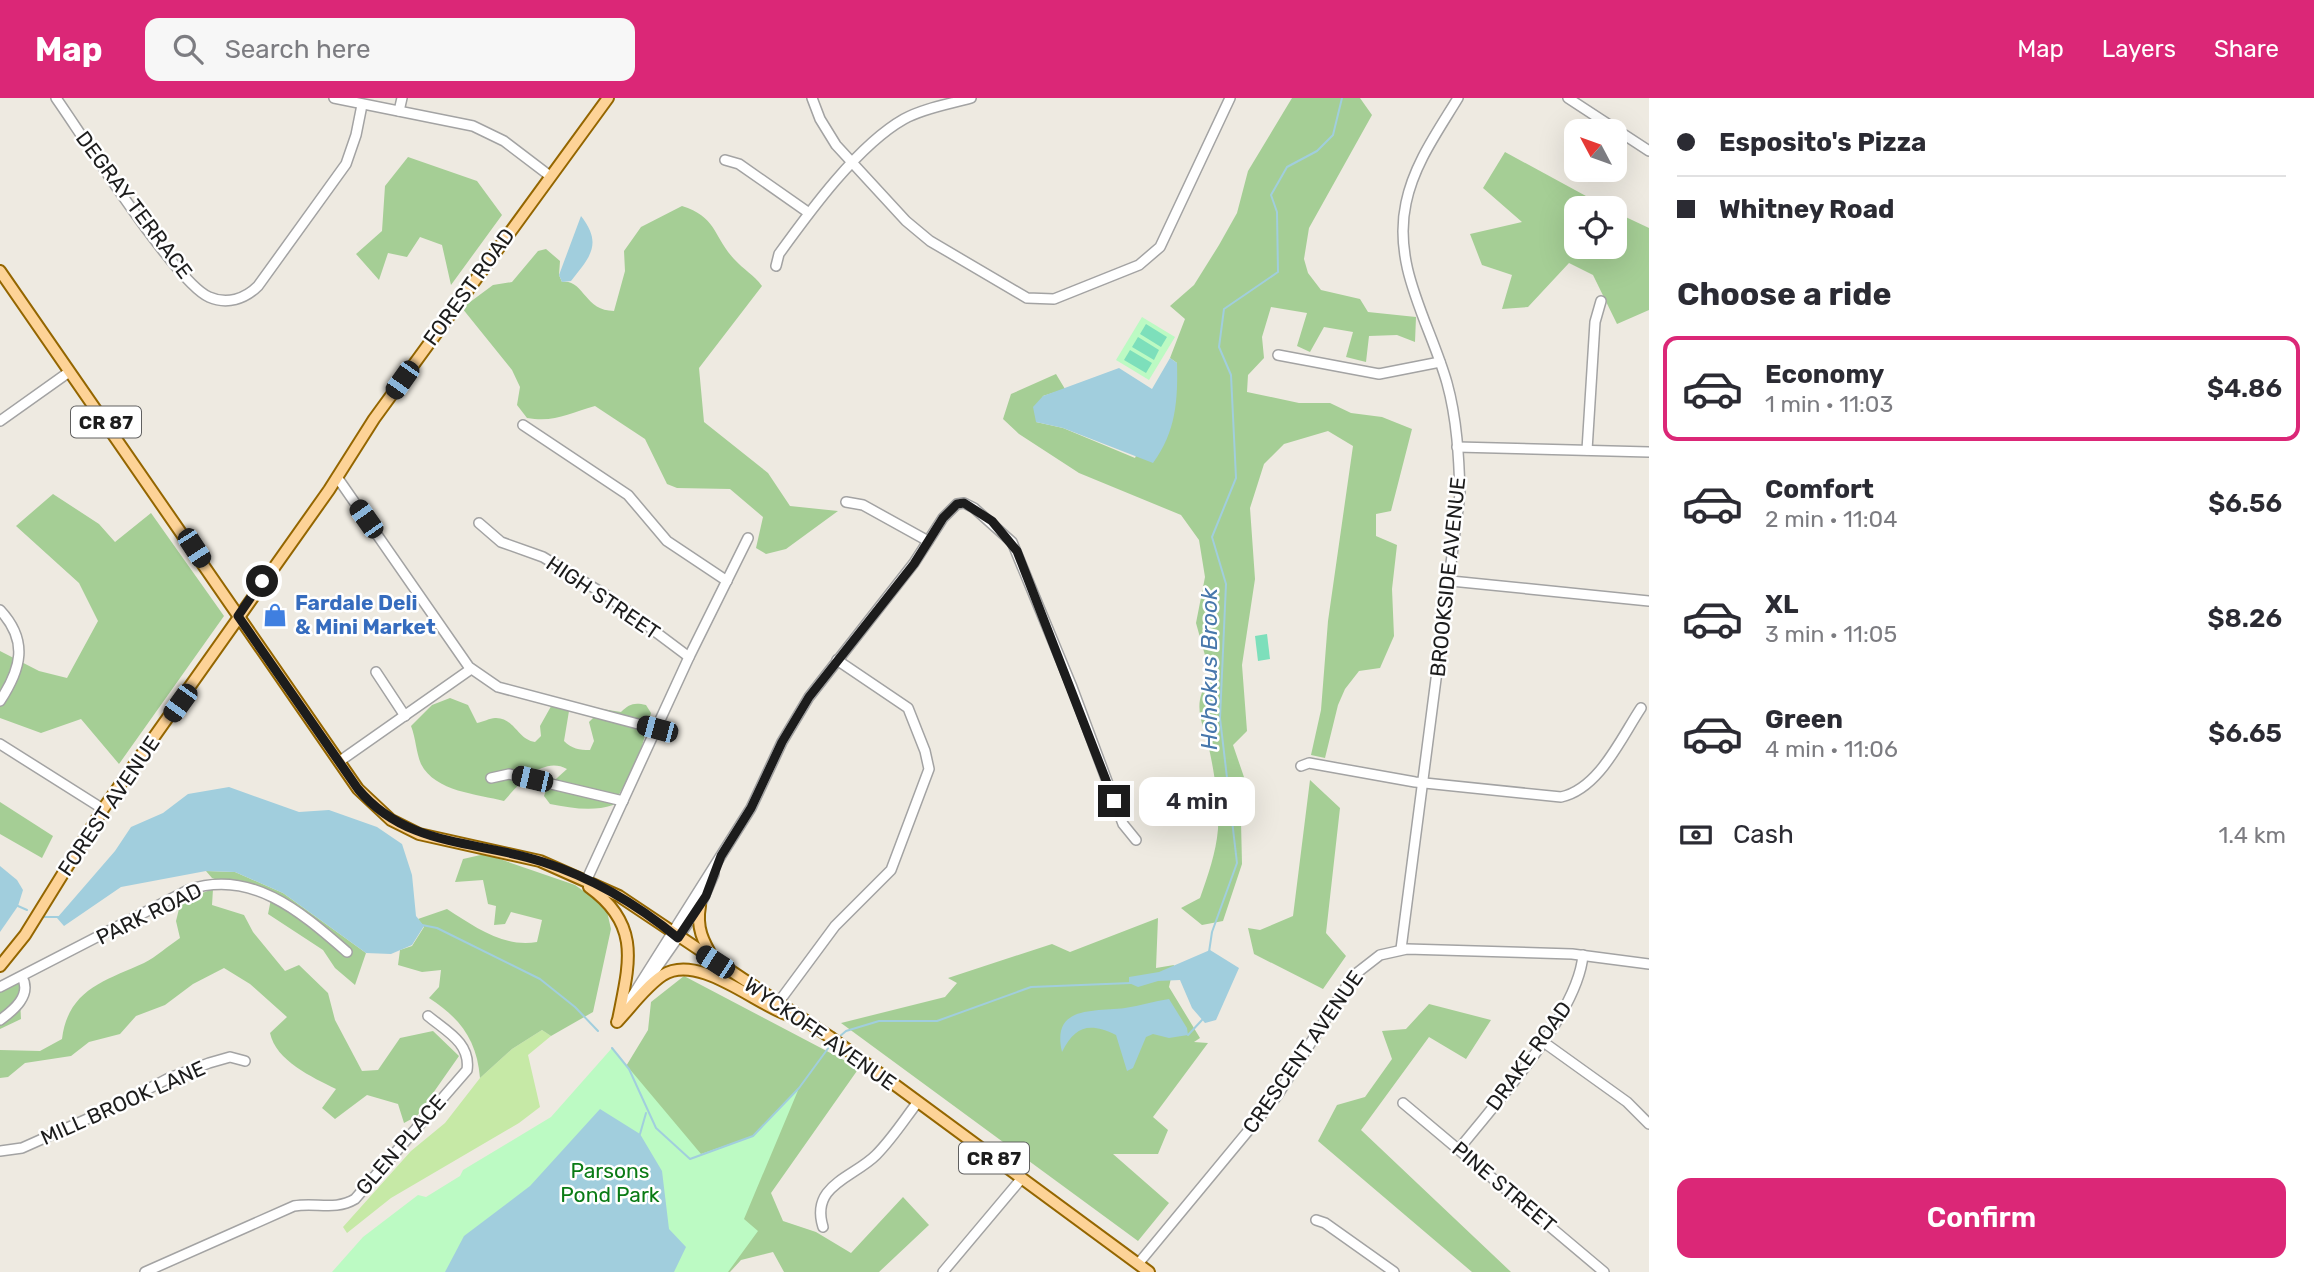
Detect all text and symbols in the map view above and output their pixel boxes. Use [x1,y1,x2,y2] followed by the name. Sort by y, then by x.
[145,18,635,81] search box
[35,30,103,69] text: Map
[169,30,207,68] icon: search
[225,34,370,65] text: Search here
[2017,35,2064,63] text: Map
[2102,35,2176,63] text: Layers
[2214,35,2279,63] text: Share
[1564,119,1628,182] north arrow
[1564,119,1627,259] map controls
[71,126,198,283] street label: DEGRAY TERRACE
[1719,127,1926,158] text: Esposito's Pizza
[1719,194,1894,225] text: Whitney Road
[1564,196,1627,259] button: locate
[418,223,519,350] street label: FOREST ROAD
[1677,275,1891,313] text: Choose a ride
[382,357,423,403] car
[1681,357,1744,420] icon: car
[1765,359,1884,390] text: Economy
[2207,373,2282,404] text: $4.86
[1765,390,1893,418] text: 1 min · 11:03
[71,406,141,438] road number: CR 87
[1681,472,1744,535] icon: car
[1765,474,1874,505] text: Comfort
[1425,476,1470,678] street label: BROOKSIDE AVENUE
[2208,488,2282,519] text: $6.56
[346,496,387,542] car
[1765,505,1897,533] text: 2 min · 11:04
[174,525,215,571] car
[542,550,665,645] street label: HIGH STREET
[246,565,278,597] route start
[1195,587,1223,750] water label: Hohokus Brook
[1681,587,1744,650] icon: car
[1765,589,1798,620] text: XL
[295,590,436,639] place label: Fardale Deli & Mini Market
[261,601,289,629] shop icon: Fardale Deli & Mini Market
[2208,603,2282,634] text: $8.26
[1765,620,1897,648] text: 3 min · 11:05
[160,680,201,726] car
[1681,702,1744,765] icon: car
[1765,704,1843,735] text: Green
[634,713,681,745] car
[2208,718,2282,749] text: $6.65
[52,731,165,881] street label: FOREST AVENUE
[1765,735,1898,763] text: 4 min · 11:06
[510,764,555,794] car
[1138,776,1254,826] callout: 4 min
[1098,785,1130,817] route end
[1166,787,1228,815] text: 4 min
[1677,816,1715,854] icon: cash
[1733,819,1794,850] text: Cash
[2218,821,2286,849] text: 1.4 km
[92,877,206,950] street label: PARK ROAD
[692,942,739,982] car
[1237,966,1368,1138] street label: CRESCENT AVENUE
[739,972,901,1096] street label: WYCKOFF AVENUE
[1481,996,1577,1115] street label: DRAKE ROAD
[37,1055,209,1150] street label: MILL BROOK LANE
[350,1090,451,1200] street label: GLEN PLACE
[1447,1136,1561,1237] street label: PINE STREET
[959,1142,1029,1174] road number: CR 87
[560,1158,660,1207] park label: Parsons Pond Park
[1677,1178,2286,1258] button: Confirm

